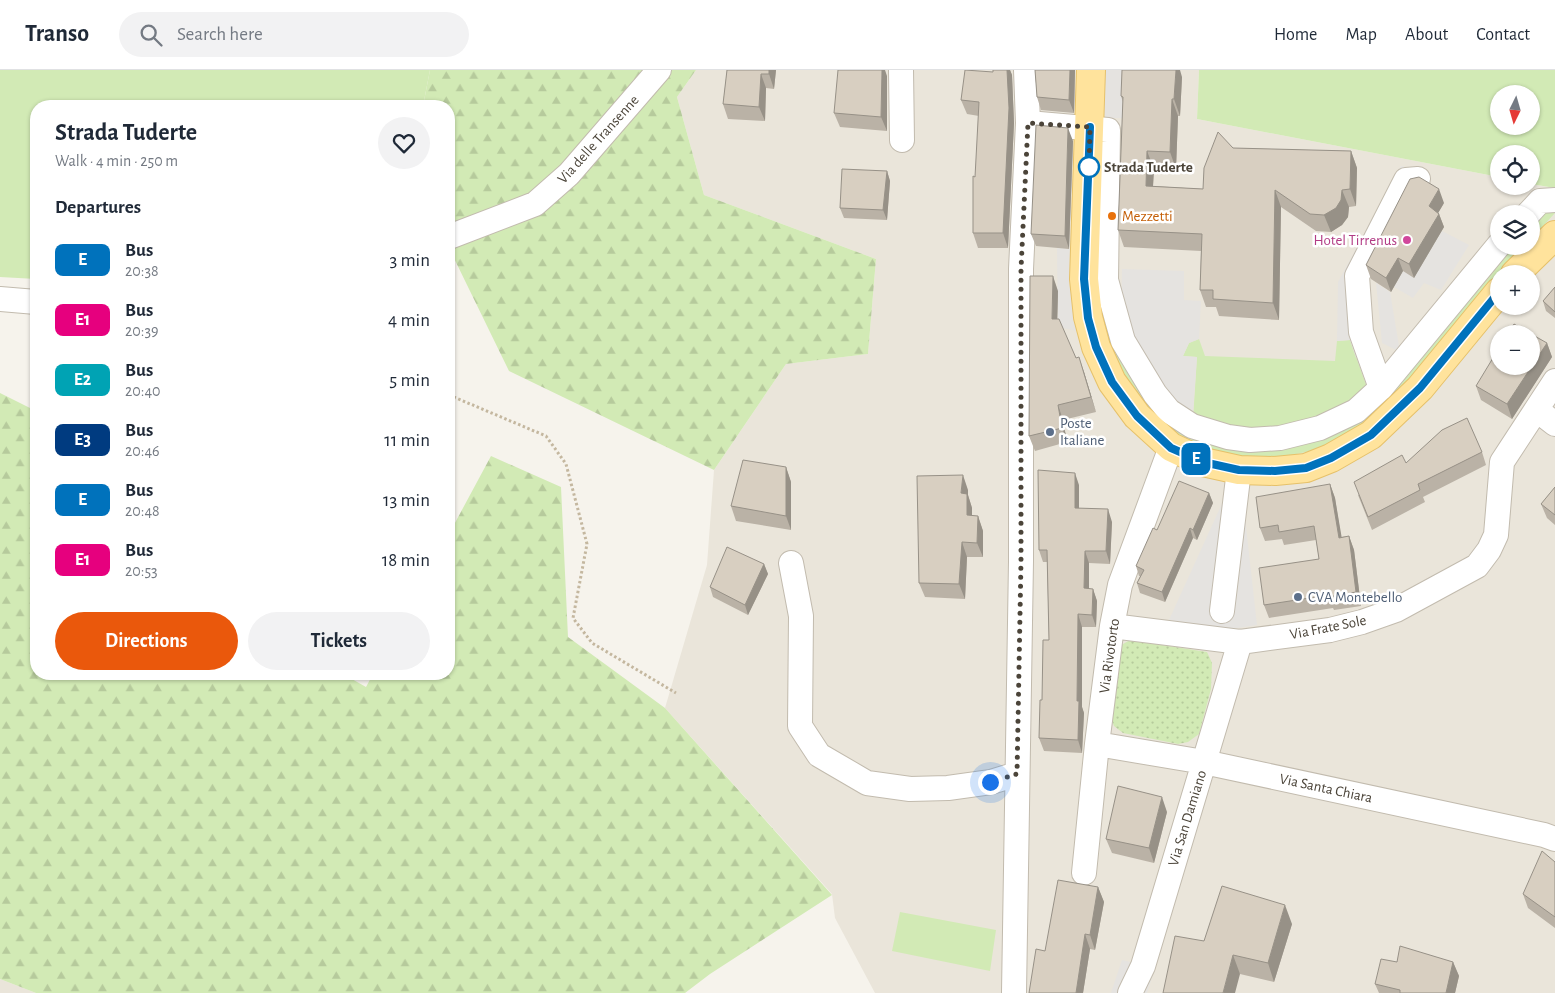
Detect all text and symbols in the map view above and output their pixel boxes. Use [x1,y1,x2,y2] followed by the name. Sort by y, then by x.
[119,12,469,57] search box
[137,21,165,49] icon: search
[25,22,89,46] text: Transo
[177,25,263,44] text: Search here
[1274,26,1317,44] text: Home
[1345,26,1377,44] text: Map
[1405,26,1448,44] text: About
[1476,26,1530,44] text: Contact
[1490,85,1540,135] north arrow
[1490,85,1540,375] map controls
[555,92,642,186] street label: Via delle Transenne
[378,117,430,169] button: heart
[55,121,197,145] text: Strada Tuderte
[1490,145,1540,195] button: locate
[55,153,178,169] text: Walk · 4 min · 250 m
[1078,156,1100,178] marker: Strada Tuderte
[1104,160,1193,175] place label: Strada Tuderte
[55,198,141,217] text: Departures
[1490,205,1540,255] button: layers
[1122,209,1173,224] place label: Mezzetti
[1106,210,1118,222] marker: Mezzetti
[1313,233,1397,248] place label: Hotel Tirrenus
[1401,234,1413,246] marker: Hotel Tirrenus
[125,241,153,260] text: Bus
[78,251,87,269] text: E
[389,251,430,270] text: 3 min
[125,263,159,279] text: 20:38
[1490,265,1540,315] button: +
[125,301,153,320] text: Bus
[75,311,90,329] text: E1
[388,311,430,330] text: 4 min
[125,323,159,339] text: 20:39
[1490,325,1540,375] button: −
[125,361,153,380] text: Bus
[74,371,91,389] text: E2
[389,371,430,390] text: 5 min
[125,383,161,399] text: 20:40
[1060,416,1104,448] place label: Poste Italiane
[125,421,153,440] text: Bus
[1044,426,1056,438] marker: Poste Italiane
[74,431,91,449] text: E3
[384,431,430,450] text: 11 min
[125,443,160,459] text: 20:46
[1180,443,1212,475] line badge: E
[1191,450,1201,468] text: E
[125,481,153,500] text: Bus
[78,491,87,509] text: E
[383,491,430,510] text: 13 min
[125,503,160,519] text: 20:48
[125,541,153,560] text: Bus
[75,551,90,569] text: E1
[382,551,430,570] text: 18 min
[125,563,158,579] text: 20:53
[1308,590,1402,605] place label: CVA Montebello
[1292,591,1304,603] marker: CVA Montebello
[55,612,238,670] button: Directions
[248,612,430,670] button: Tickets
[1288,613,1368,642] street label: Via Frate Sole
[1097,618,1122,695] street label: Via Rivotorto
[1166,768,1209,868] street label: Via San Damiano
[978,770,1003,795] your location
[1278,771,1374,806] street label: Via Santa Chiara

